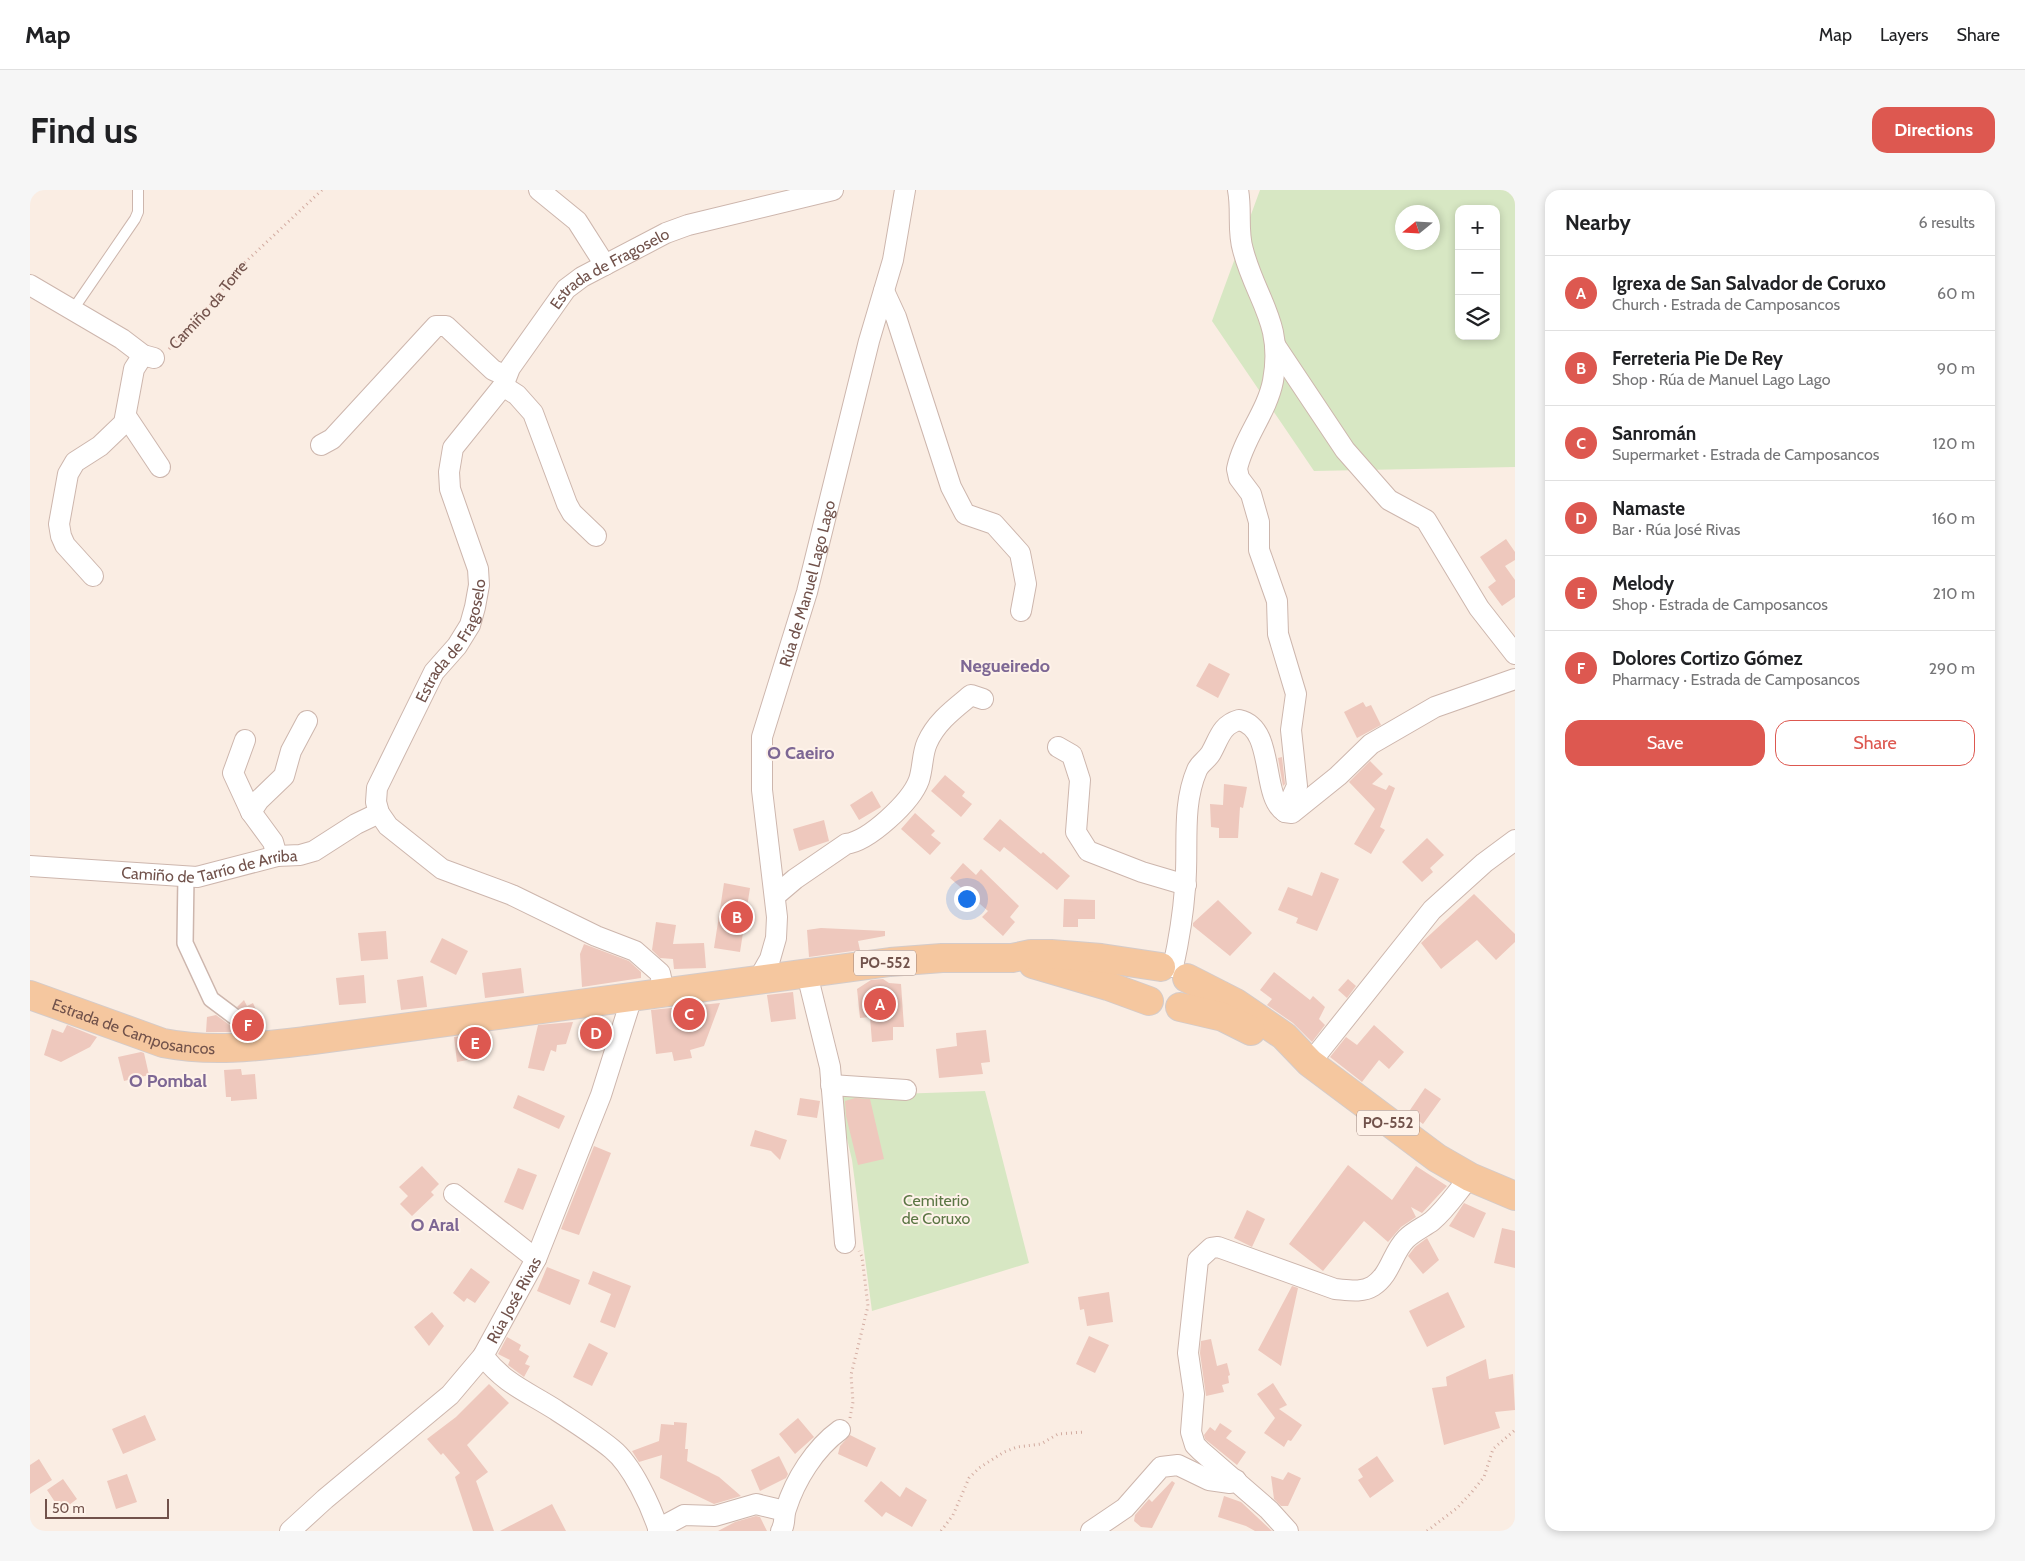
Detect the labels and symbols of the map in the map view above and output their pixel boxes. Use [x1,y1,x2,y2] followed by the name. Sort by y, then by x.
[1395,205,1440,250] north arrow
[546,224,673,313] street label: Estrada de Fragoselo
[165,257,251,353] street label: Camiño da Torre
[775,498,839,669] street label: Rúa de Manuel Lago Lago
[412,578,489,706] street label: Estrada de Fragoselo
[960,655,1050,677] district label: Negueiredo
[767,742,835,764] district label: O Caeiro
[121,846,298,887] street label: Camiño de Tarrío de Arriba
[954,886,980,912] your location
[721,898,753,936] pin: B
[854,950,916,976] road number: PO-552
[864,985,896,1023] pin: A
[49,995,216,1058] street label: Estrada de Camposancos
[673,995,705,1033] pin: C
[232,1006,264,1044] pin: F
[580,1014,612,1052] pin: D
[459,1024,491,1062] pin: E
[129,1070,207,1092] district label: O Pombal
[1357,1110,1419,1136] road number: PO-552
[902,1191,971,1228] park label: Cemiterio de Coruxo
[411,1214,460,1236] district label: O Aral
[483,1253,545,1347] street label: Rúa José Rivas
[45,1496,169,1519] scale bar

